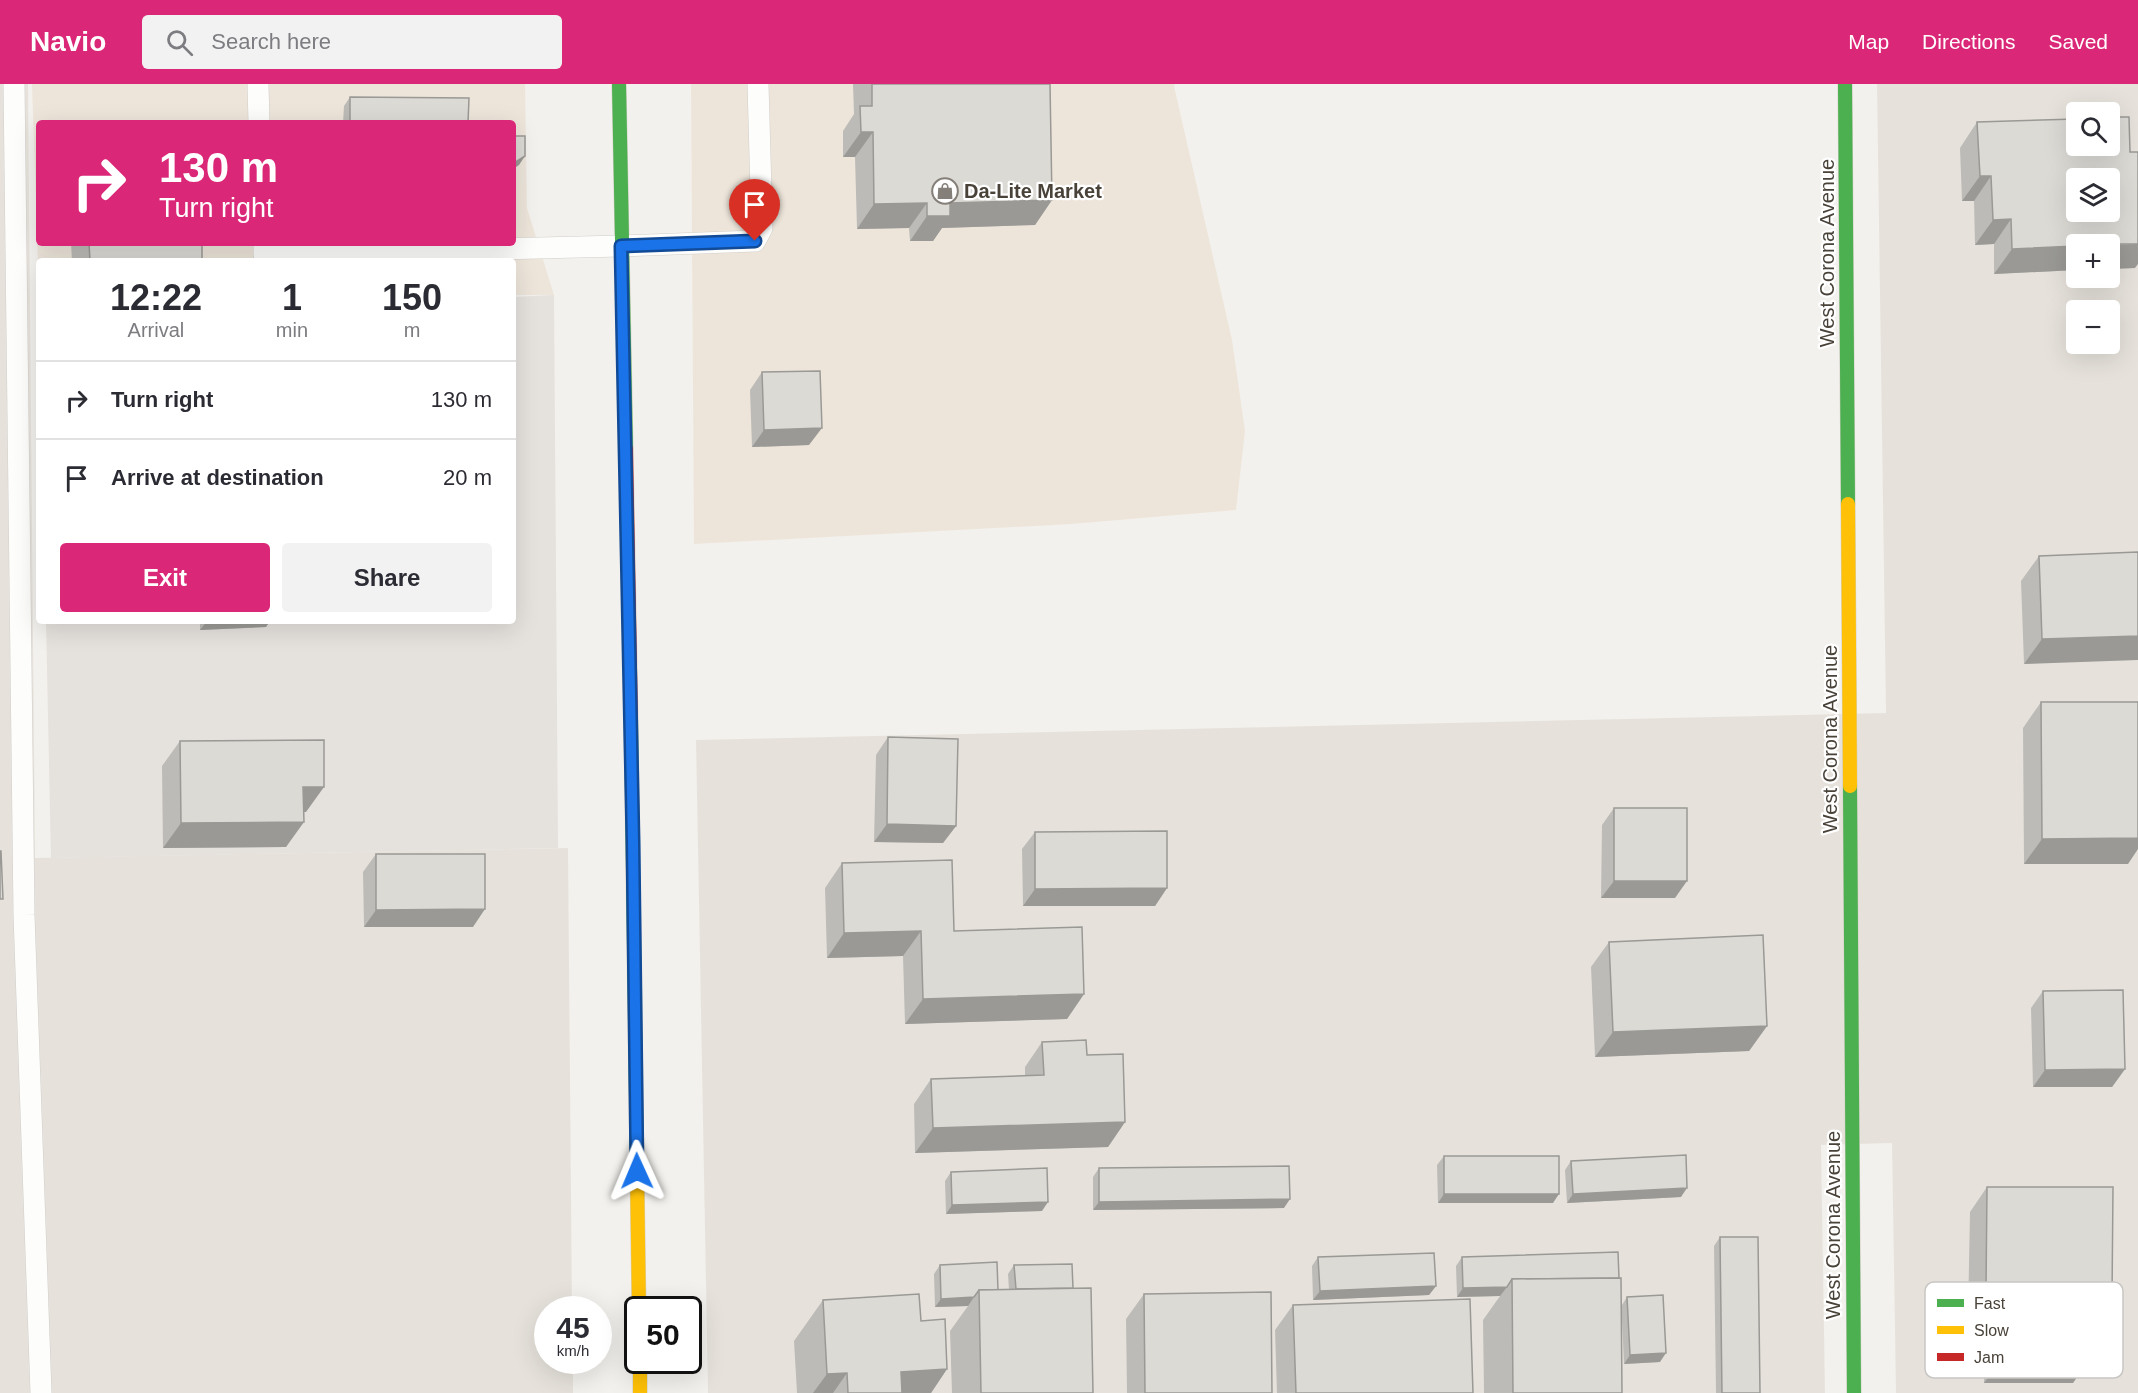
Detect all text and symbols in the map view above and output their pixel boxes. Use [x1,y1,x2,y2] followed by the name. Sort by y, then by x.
[142,15,562,69] search box
[30,26,106,57] text: Navio
[163,26,196,59] icon: search
[211,29,331,54] text: Search here
[1848,30,1889,53] text: Map
[1922,30,2015,53] text: Directions
[2048,30,2108,53] text: Saved
[2066,102,2120,354] map controls
[2066,102,2120,156] button: search
[60,144,138,222] icon: right
[159,144,278,191] text: 130 m
[1816,159,1838,347] street label: West Corona Avenue
[2066,168,2120,222] button: layers
[930,176,960,206] shop icon: Da-Lite Market
[729,179,780,241] pin
[964,180,1102,202] place label: Da-Lite Market
[738,188,771,221] icon: arrive
[159,193,274,223] text: Turn right
[2066,234,2120,288] button: +
[110,277,202,318] text: 12:22
[282,277,302,318] text: 1
[382,277,442,318] text: 150
[2066,300,2120,354] button: −
[128,319,184,341] text: Arrival
[276,319,308,341] text: min
[404,319,420,341] text: m
[60,384,93,417] icon: right
[111,387,213,412] text: Turn right
[431,387,492,412] text: 130 m
[60,462,93,495] icon: arrive
[111,465,324,490] text: Arrive at destination
[443,465,492,490] text: 20 m
[60,543,270,612] button: Exit
[282,543,492,612] button: Share
[1819,645,1841,833] street label: West Corona Avenue
[1822,1131,1844,1319] street label: West Corona Avenue
[605,1139,669,1203] position arrow
[1925,1282,2123,1378] legend
[1974,1295,2006,1312] text: Fast
[624,1296,702,1374] speed limit sign: 50
[556,1311,590,1344] text: 45
[1974,1322,2009,1339] text: Slow
[557,1342,589,1359] text: km/h
[1974,1349,2004,1366] text: Jam

